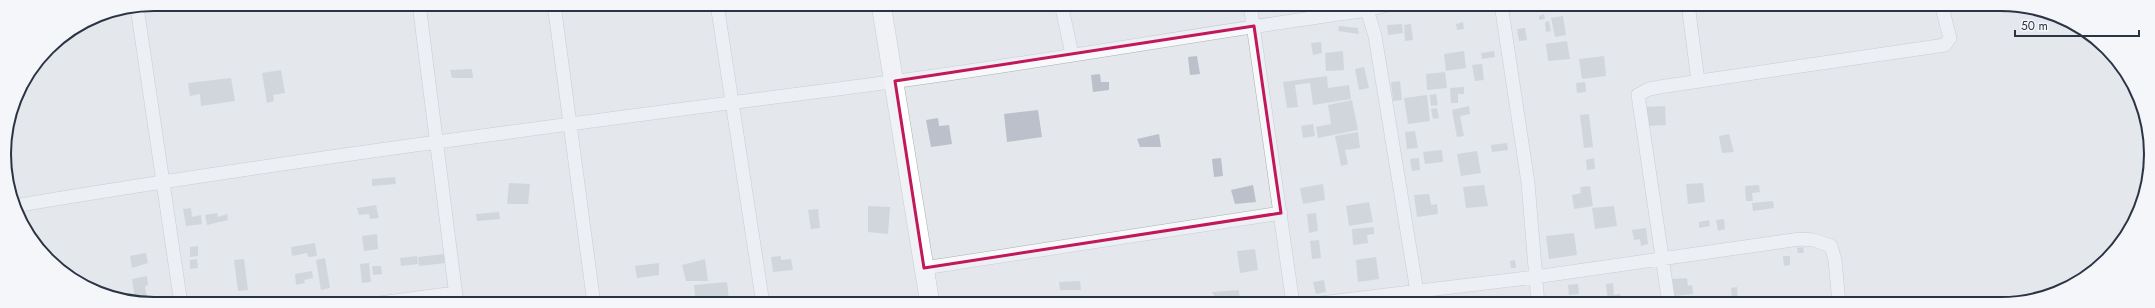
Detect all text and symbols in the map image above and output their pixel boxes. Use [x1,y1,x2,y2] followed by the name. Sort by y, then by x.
[2015,12,2139,38] scale bar
[2021,17,2048,35] text: 50 m

